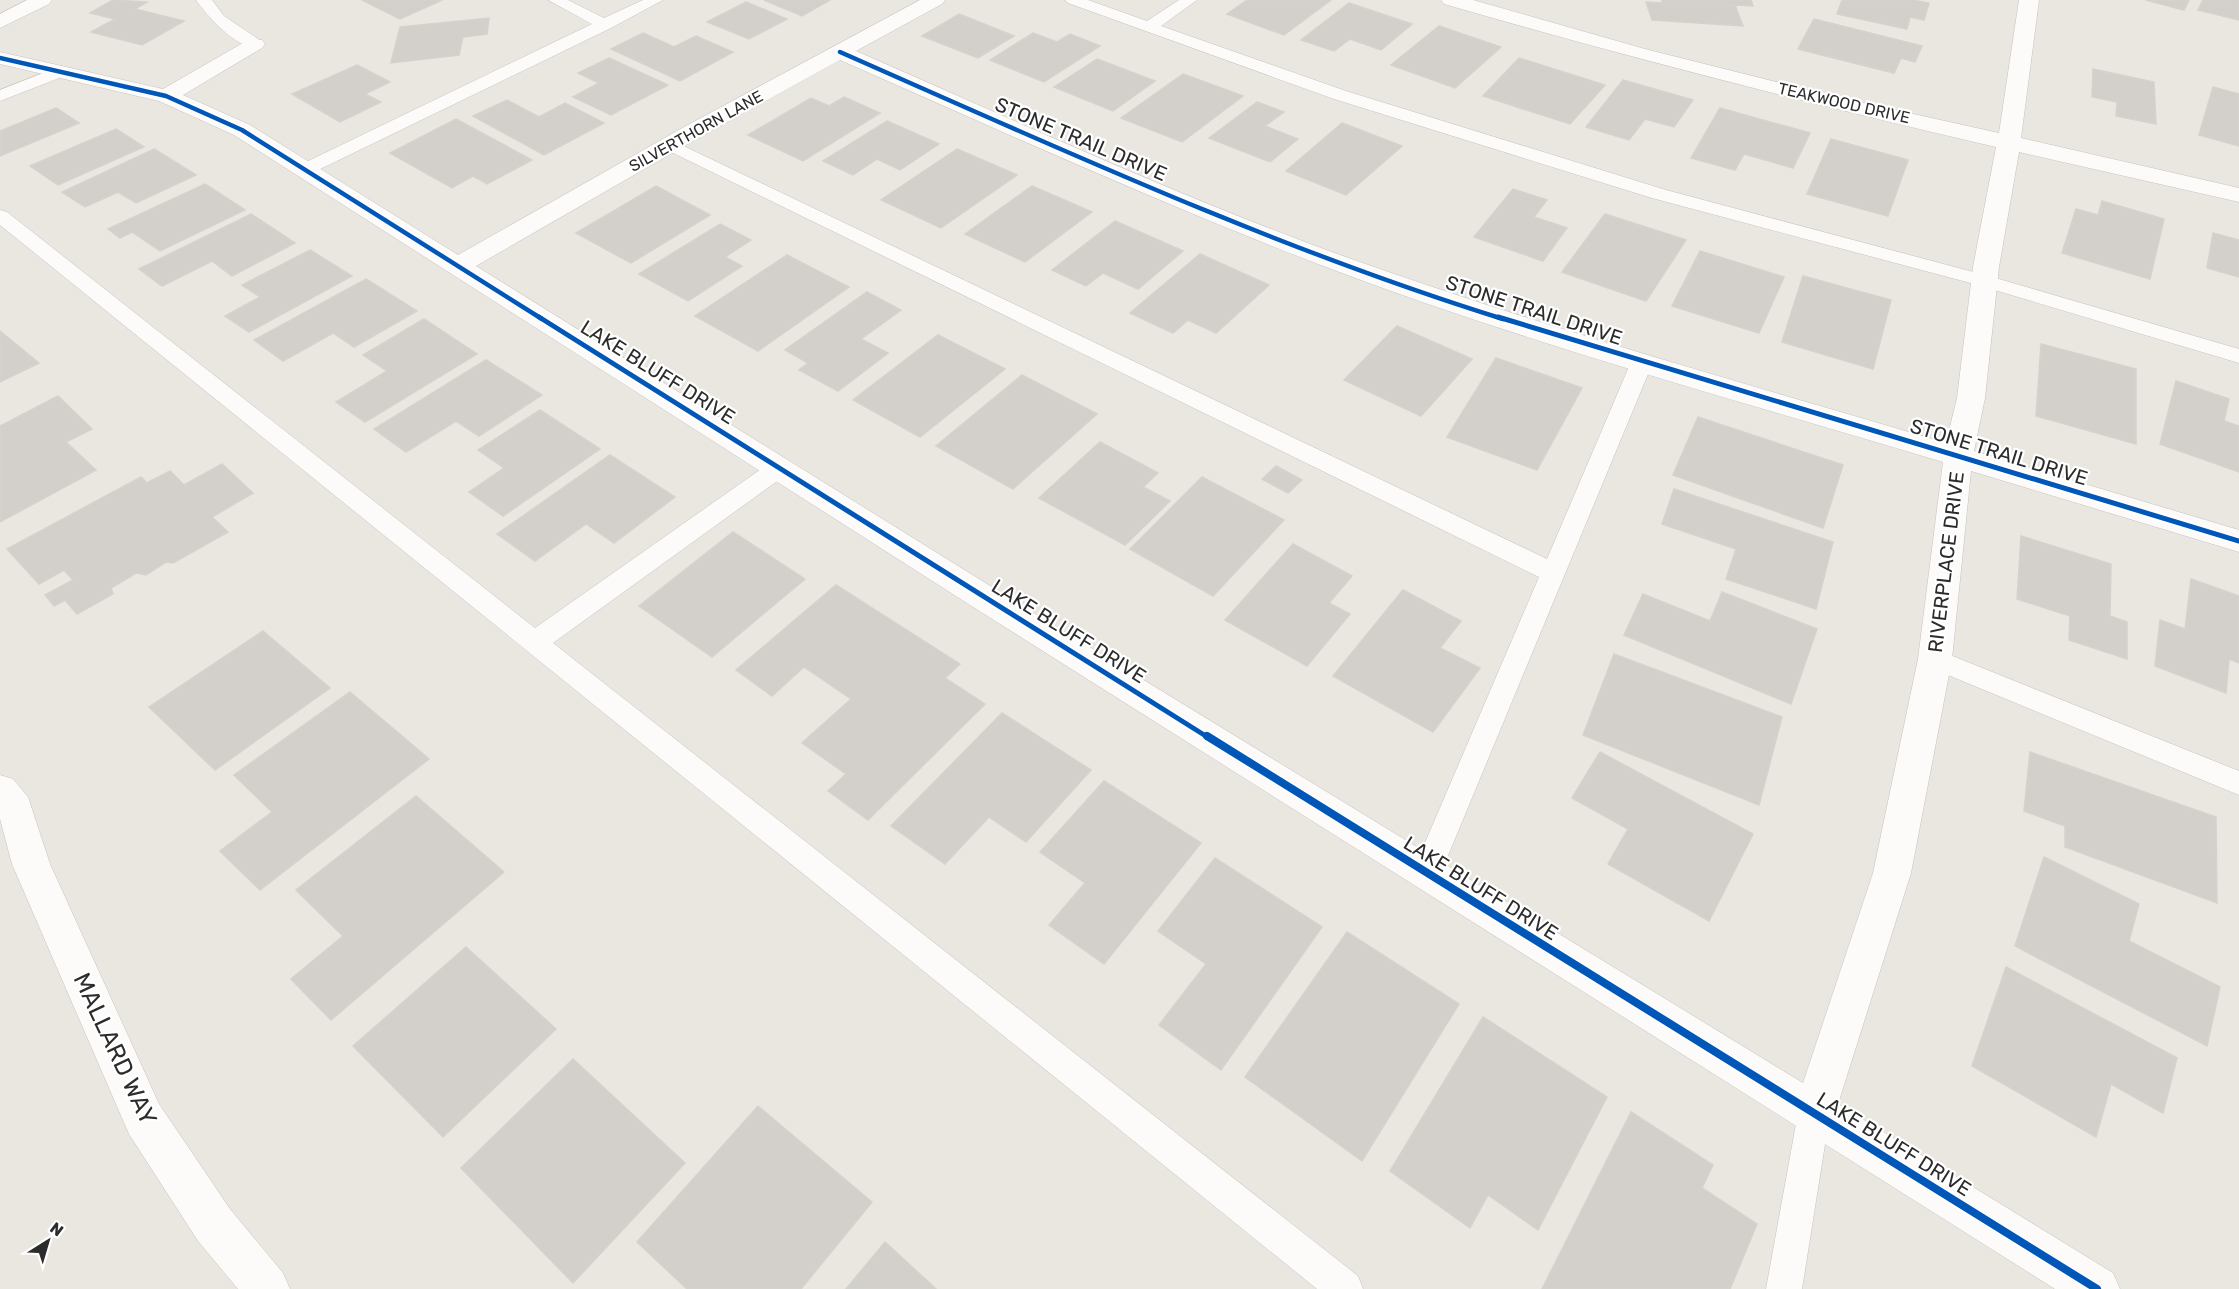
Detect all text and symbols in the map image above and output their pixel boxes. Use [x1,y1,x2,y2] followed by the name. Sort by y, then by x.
[1776,79,1912,127] street label: TEAKWOOD DRIVE
[626,86,766,176] street label: SILVERTHORN LANE
[992,92,1170,186] street label: STONE TRAIL DRIVE
[1443,270,1625,350] street label: STONE TRAIL DRIVE
[576,315,740,429] street label: LAKE BLUFF DRIVE
[1907,414,2091,490] street label: STONE TRAIL DRIVE
[1923,470,1969,654] street label: RIVERPLACE DRIVE
[987,574,1151,688] street label: LAKE BLUFF DRIVE
[1399,831,1563,945] street label: LAKE BLUFF DRIVE
[68,969,162,1129] street label: MALLARD WAY
[1812,1087,1976,1201] street label: LAKE BLUFF DRIVE
[18,1211,78,1271] north arrow
[46,1218,67,1240] text: N

